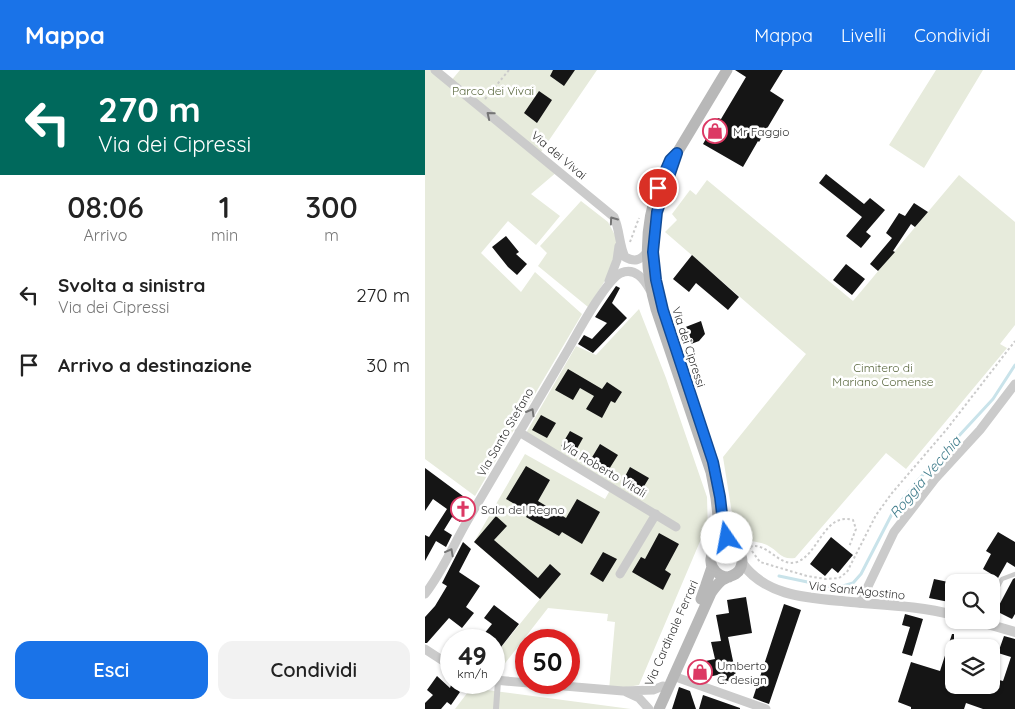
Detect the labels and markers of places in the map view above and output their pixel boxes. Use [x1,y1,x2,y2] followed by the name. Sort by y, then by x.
[702,118,728,144] shop icon: Mr Faggio
[733,124,789,139] place label: Mr Faggio
[637,167,679,209] pin
[450,496,476,522] church icon: Sala del Regno
[481,502,565,517] place label: Sala del Regno
[717,658,767,687] place label: Umberto C. design
[687,659,713,685] shop icon: Umberto C. design

